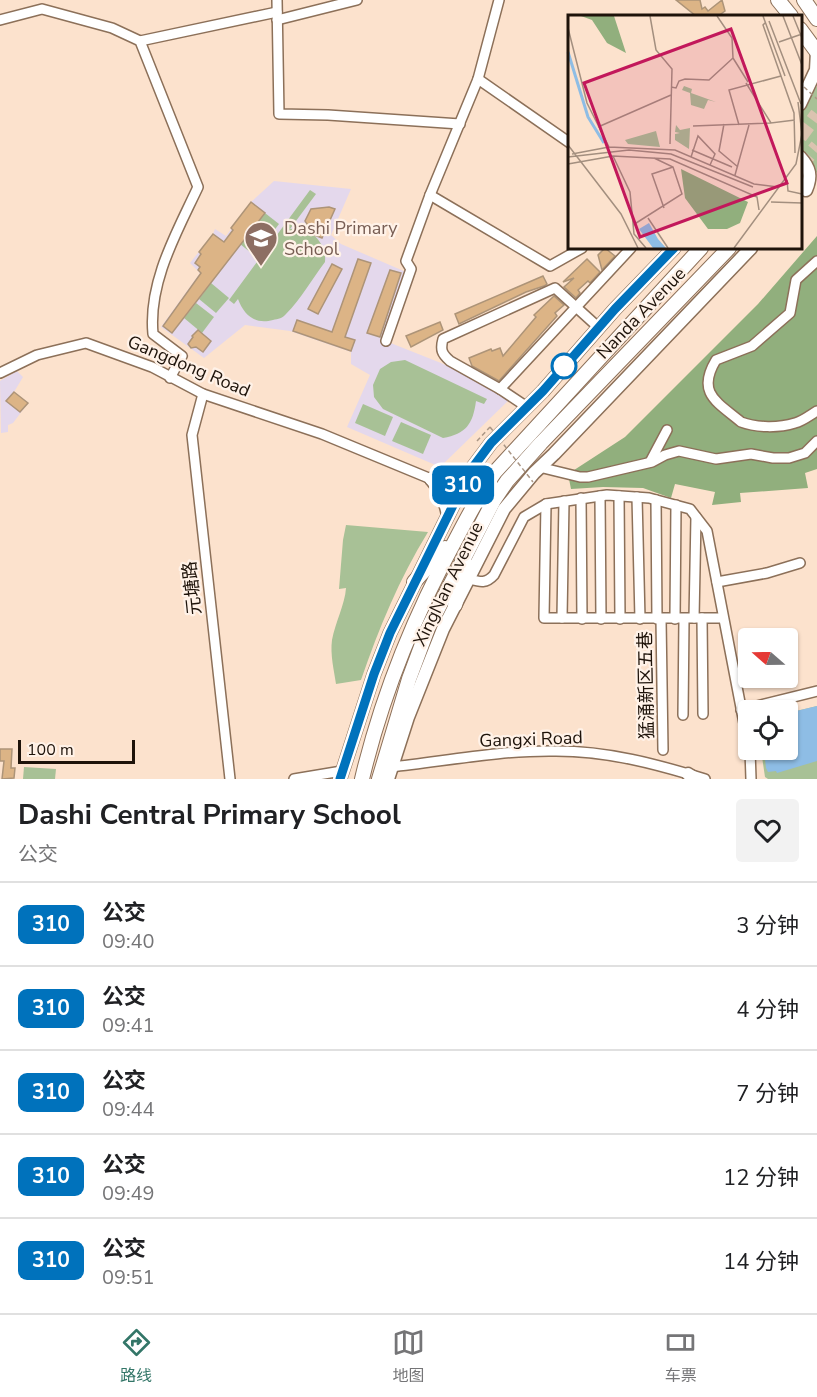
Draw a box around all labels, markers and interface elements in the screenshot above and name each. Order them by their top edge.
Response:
inset map [568,15,802,249]
place label: Dashi Primary School [284,216,398,261]
school or university icon: Dashi Primary School [243,220,279,267]
street label: Nanda Avenue [591,262,691,364]
street label: Gangdong Road [124,329,254,403]
unlabelled marker [551,353,577,379]
line badge: 310 [428,466,498,504]
text: 310 [444,471,482,499]
street label: XingNan Avenue [407,518,489,650]
street label: 元塘路 [177,560,207,616]
north arrow [738,628,798,688]
map controls [738,628,798,760]
street label: 猛涌新区五巷 [633,631,659,739]
button: locate [738,700,798,760]
street label: Gangxi Road [479,725,583,753]
scale bar [18,737,135,764]
text: 100 m [27,739,74,761]
text: Dashi Central Primary School [18,796,401,834]
button: heart [736,799,799,862]
text: 公交 [18,841,58,868]
text: 公交 [102,898,146,928]
text: 310 [32,910,70,938]
text: 3 分钟 [736,911,799,941]
text: 09:40 [102,928,155,955]
text: 公交 [102,982,146,1012]
text: 310 [32,994,70,1022]
text: 4 分钟 [736,995,799,1025]
text: 09:41 [102,1012,155,1039]
text: 公交 [102,1066,146,1096]
text: 310 [32,1078,70,1106]
text: 7 分钟 [736,1079,799,1109]
text: 09:44 [102,1096,155,1123]
text: 公交 [102,1150,146,1180]
text: 310 [32,1162,70,1190]
text: 12 分钟 [723,1163,799,1193]
text: 09:49 [102,1180,155,1207]
text: 公交 [102,1234,146,1264]
text: 310 [32,1246,70,1274]
text: 14 分钟 [723,1247,799,1277]
text: 09:51 [102,1264,155,1291]
tab: 路线 [120,1326,153,1387]
tab: 地图 [392,1326,425,1387]
tab: 车票 [664,1326,697,1387]

